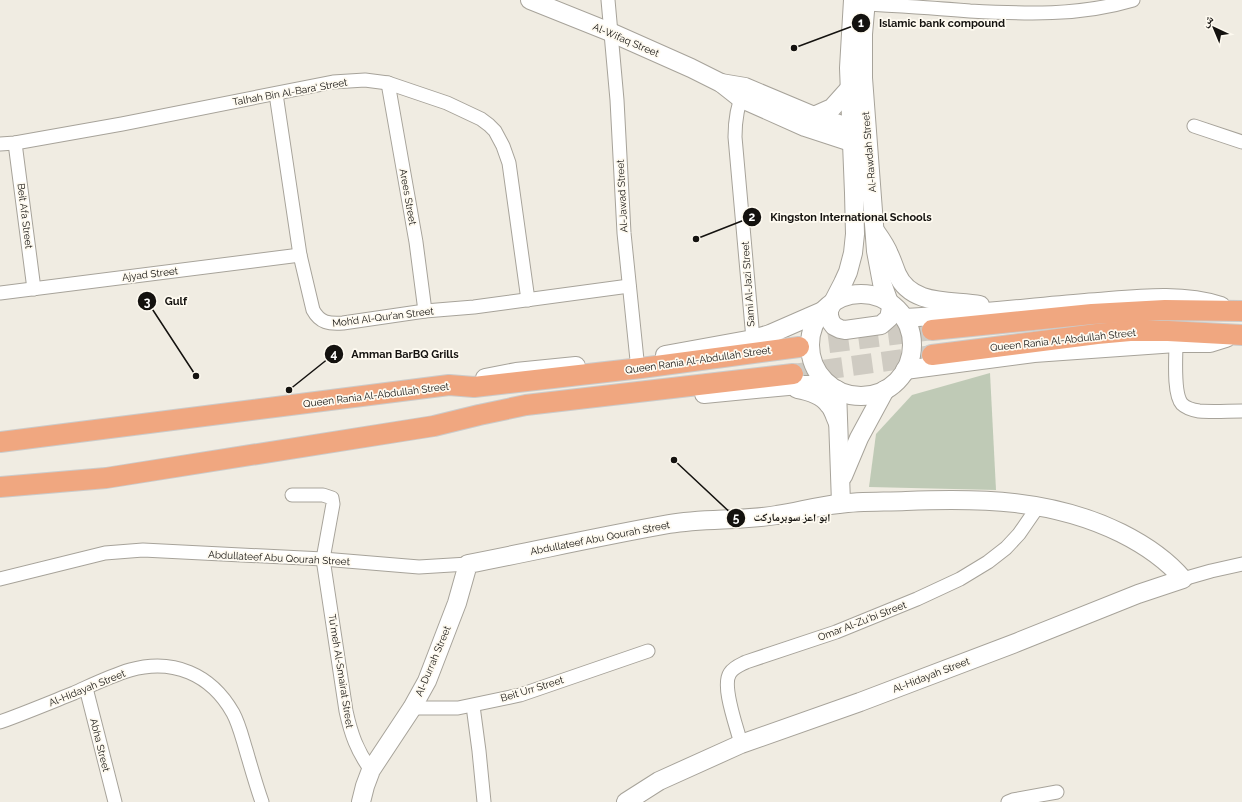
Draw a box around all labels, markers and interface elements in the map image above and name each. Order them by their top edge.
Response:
north arrow [1194,8,1234,48]
callout: Islamic bank compound [851,11,1013,34]
text: ش [1199,12,1217,31]
text: 1 [858,16,864,30]
text: Islamic bank compound [879,17,1005,30]
street label: Al-Wifaq Street [591,21,661,59]
street label: Talhah Bin Al-Bara' Street [232,76,349,108]
street label: Al-Rawdah Street [860,111,878,193]
street label: Al-Jawad Street [615,159,629,233]
street label: Arees Street [398,168,418,227]
street label: Beit Afa Street [16,183,35,250]
callout: Kingston International Schools [742,206,940,229]
text: 2 [749,210,756,224]
text: Kingston International Schools [770,211,932,224]
street label: Sami Al-Jazi Street [739,240,756,327]
street label: Ajyad Street [121,265,179,283]
callout: Gulf [137,290,195,313]
text: 3 [144,295,151,309]
text: Gulf [165,295,188,308]
street label: Moh’d Al-Qur’an Street [332,305,435,329]
street label: Queen Rania Al-Abdullah Street [989,327,1137,353]
callout: Amman BarBQ Grills [324,342,467,365]
street label: Queen Rania Al-Abdullah Street [625,344,772,376]
text: 4 [331,347,338,361]
text: Amman BarBQ Grills [351,348,459,361]
street label: Queen Rania Al-Abdullah Street [303,381,450,409]
callout: ابو اعز سوبرماركت [726,506,839,529]
text: 5 [733,511,740,525]
text: ابو اعز سوبرماركت [754,511,830,524]
street label: Abdullateef Abu Qourah Street [529,519,671,557]
street label: Abdullateef Abu Qourah Street [208,549,351,567]
street label: Omar Al-Zu'bi Street [816,599,908,643]
street label: Tu'meh Al-Smairat Street [327,613,356,729]
street label: Al-Durrah Street [413,624,453,698]
street label: Al-Hidayah Street [891,655,972,695]
street label: Al-Hidayah Street [47,667,127,708]
street label: Beit Urr Street [499,674,565,704]
street label: Abha Street [88,717,112,773]

